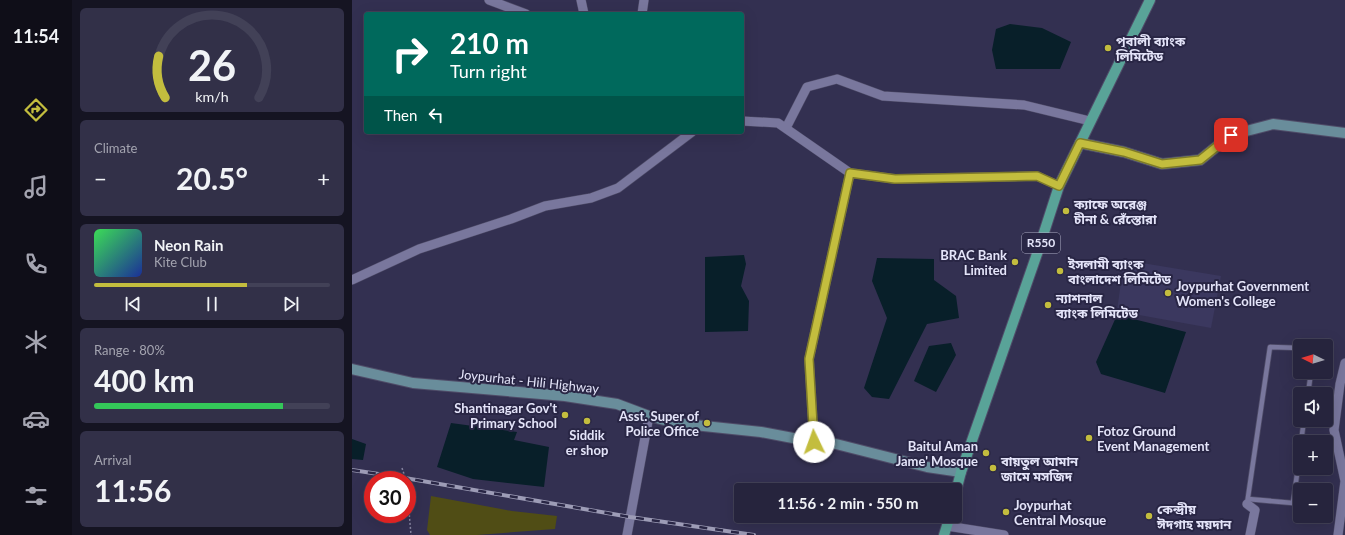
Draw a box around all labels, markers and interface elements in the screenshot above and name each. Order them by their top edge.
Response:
text: 11:54 [13,25,59,47]
text: 210 m [450,26,529,60]
icon: right [384,28,436,80]
place label: পূবালী ব্যাংক লিমিটেড [1115,33,1186,64]
text: 26 [188,40,236,90]
marker: পূবালী ব্যাংক লিমিটেড [1103,43,1113,53]
text: Turn right [450,60,527,82]
text: km/h [195,88,229,105]
icon: directions [22,96,50,124]
icon: left [425,104,447,126]
text: Then [384,106,417,124]
pin [1214,118,1248,152]
icon: arrive [1220,124,1242,146]
text: Climate [94,140,137,156]
text: 20.5° [176,160,248,196]
text: − [94,165,107,192]
text: + [317,165,330,192]
icon: music [22,173,50,201]
place label: ক্যাফে অরেঞ্জ চীনা & রেঁস্তোরা [1073,196,1157,227]
marker: ক্যাফে অরেঞ্জ চীনা & রেঁস্তোরা [1061,206,1071,216]
road number: R550 [1022,233,1060,253]
text: Neon Rain [154,236,223,254]
place label: BRAC Bank Limited [940,247,1007,278]
icon: phone [22,250,50,278]
text: Kite Club [154,254,207,270]
place label: ইসলামী ব্যাংক বাংলাদেশ লিমিটেড [1067,256,1172,287]
marker: BRAC Bank Limited [1010,257,1020,267]
marker: ইসলামী ব্যাংক বাংলাদেশ লিমিটেড [1055,266,1065,276]
place label: Joypurhat Government Women's College [1176,278,1309,309]
marker: Joypurhat Government Women's College [1163,288,1173,298]
place label: ন্যাশনাল ব্যাংক লিমিটেড [1055,290,1138,321]
icon: previous [122,293,144,315]
icon: pause [201,293,223,315]
icon: next [280,293,302,315]
marker: ন্যাশনাল ব্যাংক লিমিটেড [1043,300,1053,310]
icon: climate [22,328,50,356]
north arrow [1293,339,1333,379]
map controls [1293,339,1333,523]
text: Range · 80% [94,342,165,358]
text: 400 km [94,362,195,398]
street label: Joypurhat - Hili Highway [458,366,600,396]
button: sound [1293,387,1333,427]
place label: Shantinagar Gov't Primary School [454,400,557,431]
icon: car [22,405,50,433]
place label: Asst. Super of Police Office [618,408,699,439]
marker: Shantinagar Gov't Primary School [560,410,570,420]
marker: Siddik er shop [582,416,592,426]
marker: Asst. Super of Police Office [702,418,712,428]
position arrow [793,421,835,463]
place label: Fotoz Ground Event Management [1097,423,1209,454]
place label: Siddik er shop [566,427,608,458]
marker: Fotoz Ground Event Management [1084,433,1094,443]
button: + [1293,435,1333,475]
place label: Baitul Aman Jame' Mosque [896,438,978,469]
marker: Baitul Aman Jame' Mosque [981,448,991,458]
text: Arrival [94,452,131,468]
place label: বায়তুল আমান জামে মসজিদ [1000,453,1079,484]
marker: বায়তুল আমান জামে মসজিদ [988,463,998,473]
speed limit sign: 30 [364,471,416,523]
text: 11:56 [94,472,171,508]
icon: filters [22,482,50,510]
button: − [1293,483,1333,523]
text: 11:56 · 2 min · 550 m [778,494,918,512]
place label: Joypurhat Central Mosque [1014,497,1106,528]
place label: কেন্দ্রীয় ঈদগাহ ময়দান [1156,501,1232,532]
marker: Joypurhat Central Mosque [1001,507,1011,517]
marker: কেন্দ্রীয় ঈদগাহ ময়দান [1144,511,1154,521]

